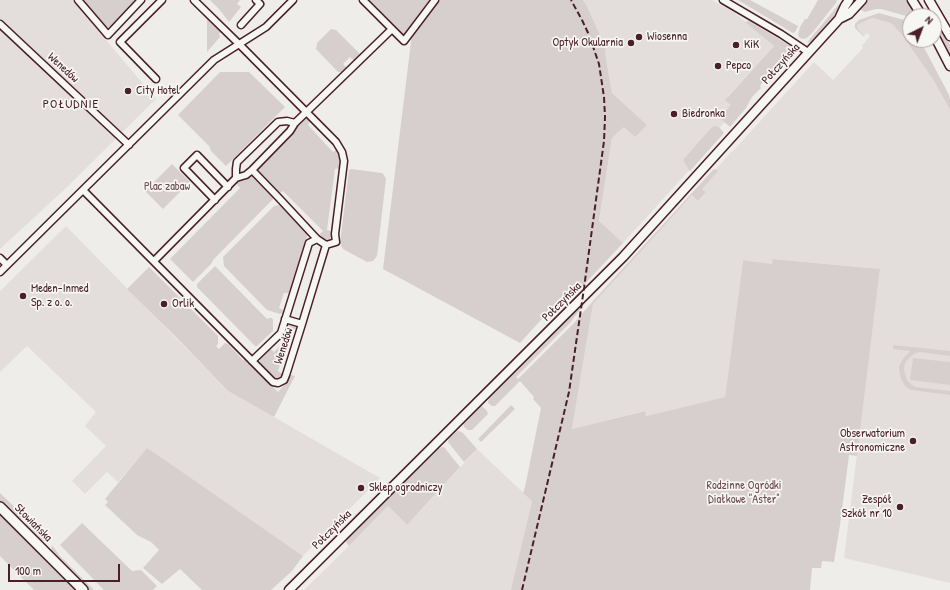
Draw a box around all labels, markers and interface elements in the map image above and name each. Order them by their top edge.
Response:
north arrow [902,8,942,48]
text: N [922,13,936,27]
place label: Wiosenna [647,30,687,44]
marker: Wiosenna [634,32,644,42]
place label: Optyk Okularnia [552,36,623,50]
marker: Optyk Okularnia [626,38,636,48]
place label: KiK [744,38,759,52]
marker: KiK [731,40,741,50]
street label: Połczyńska [759,41,803,87]
street label: Wenedów [44,50,82,86]
place label: Pepco [726,59,751,73]
marker: Pepco [713,61,723,71]
place label: City Hotel [136,84,180,98]
marker: City Hotel [123,86,133,96]
district label: POŁUDNIE [43,97,99,113]
place label: Biedronka [682,107,725,121]
marker: Biedronka [669,109,679,119]
park label: Plac zabaw [144,180,190,194]
street label: Połczyńska [539,279,585,325]
place label: Meden-Inmed Sp. z o. o. [31,282,89,310]
marker: Meden-Inmed Sp. z o. o. [18,291,28,301]
place label: Orlik [172,297,194,311]
marker: Orlik [159,299,169,309]
street label: Wenedów [271,326,297,366]
place label: Obserwatorium Astronomiczne [840,427,905,455]
marker: Obserwatorium Astronomiczne [908,436,918,446]
park label: Rodzinne Ogródki Diałkowe "Aster" [707,479,781,507]
place label: Sklep ogrodniczy [369,481,443,495]
marker: Sklep ogrodniczy [356,483,366,493]
place label: Zespół Szkół nr 10 [842,493,892,521]
street label: Słowiańska [11,501,55,545]
marker: Zespół Szkół nr 10 [895,502,905,512]
street label: Połczyńska [309,507,355,553]
scale bar [10,556,122,582]
text: 100 m [15,562,41,579]

